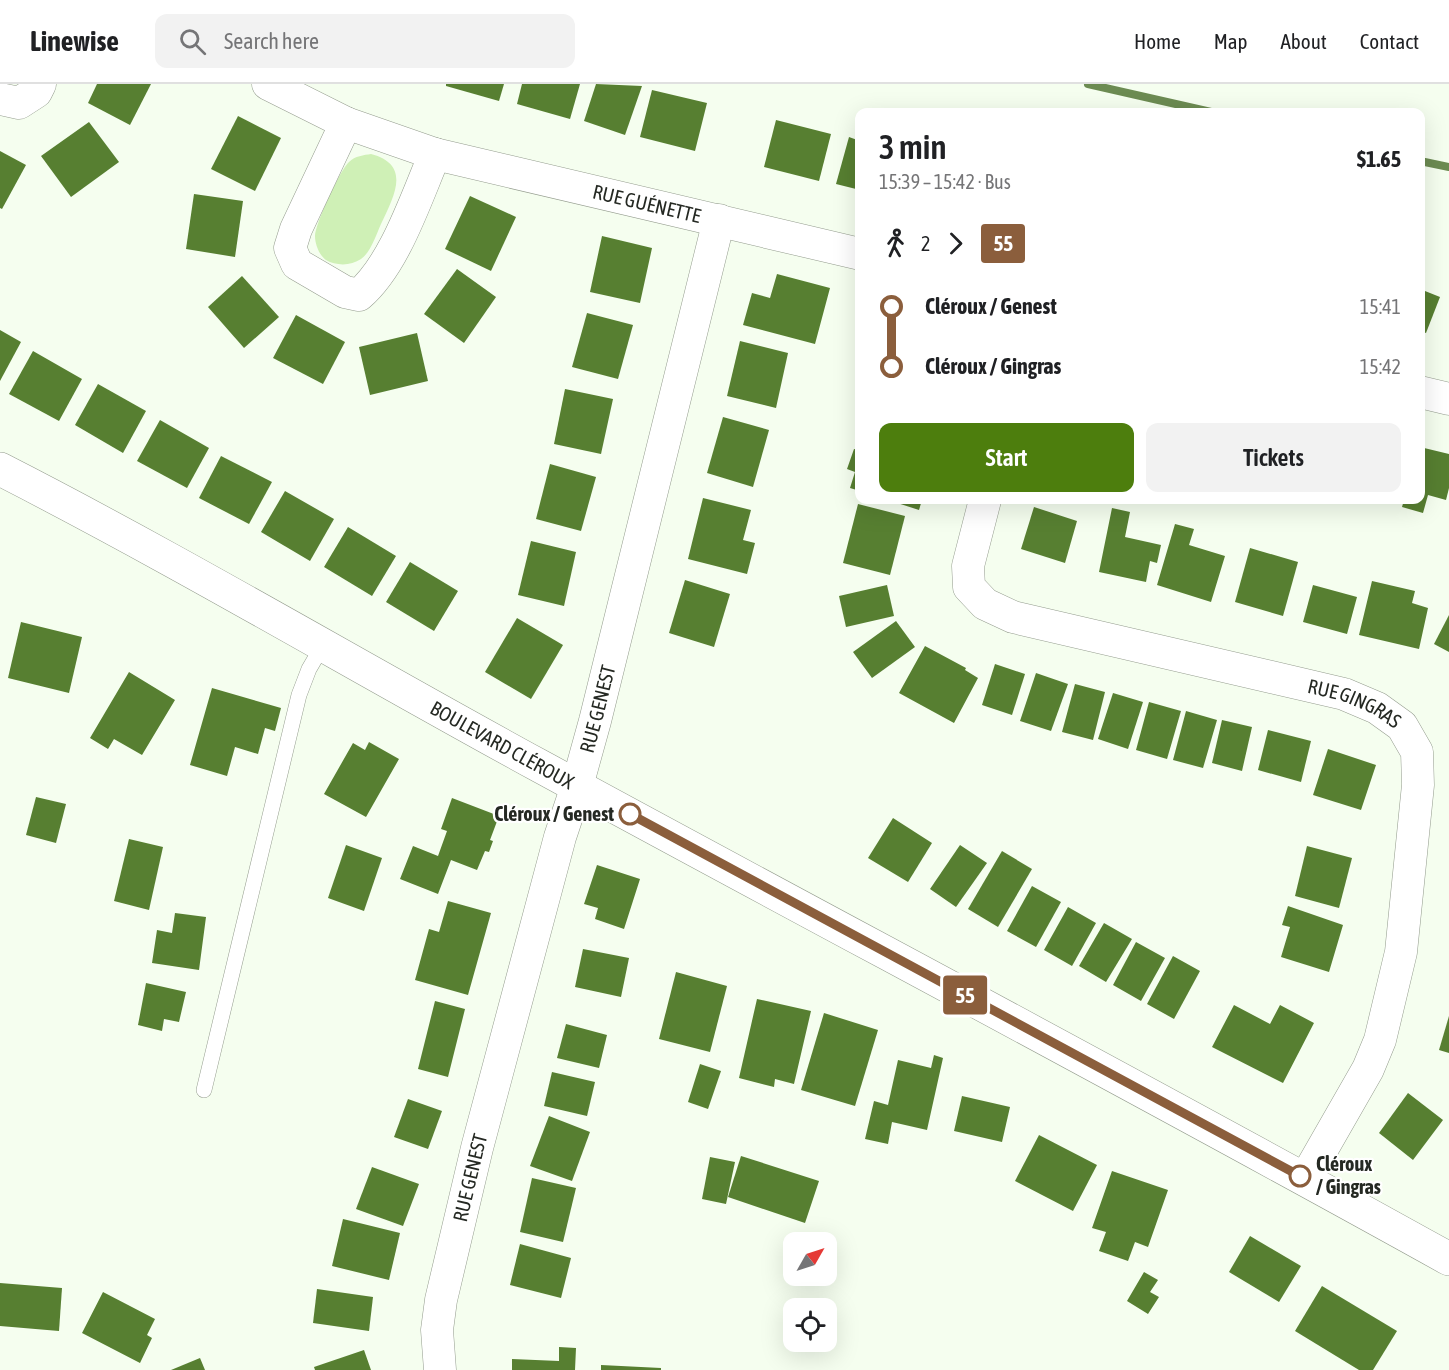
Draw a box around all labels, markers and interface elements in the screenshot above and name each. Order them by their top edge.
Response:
search box [155,14,575,68]
text: Linewise [30,25,119,57]
icon: search [176,25,209,58]
text: Search here [224,28,319,54]
text: Home [1134,29,1181,53]
text: Map [1214,29,1248,53]
text: About [1281,29,1327,53]
text: Contact [1360,29,1419,53]
text: 3 min [879,128,946,166]
text: $1.65 [1357,146,1401,172]
text: 15:39 – 15:42 · Bus [879,170,1011,193]
street label: RUE GUÉNETTE [590,179,704,227]
icon: walk [879,227,912,260]
icon: forward [939,227,972,260]
text: 55 [993,231,1013,255]
text: 2 [921,232,930,255]
text: Cléroux / Genest [925,293,1057,319]
text: 15:41 [1360,295,1401,318]
text: Cléroux / Gingras [925,353,1061,379]
text: 15:42 [1360,355,1401,378]
button: Start [879,423,1134,492]
button: Tickets [1146,423,1401,492]
street label: RUE GENEST [575,662,619,755]
street label: RUE GINGRAS [1306,674,1406,732]
street label: BOULEVARD CLÉROUX [427,696,578,793]
place label: Cléroux / Genest [494,802,614,825]
marker: Cléroux / Genest [619,803,641,825]
line badge: 55 [938,976,992,1014]
text: 55 [955,983,975,1007]
street label: RUE GENEST [448,1131,491,1224]
place label: Cléroux / Gingras [1316,1152,1381,1198]
marker: Cléroux / Gingras [1289,1165,1311,1187]
north arrow [783,1232,837,1286]
map controls [783,1232,837,1352]
button: locate [783,1298,837,1352]

